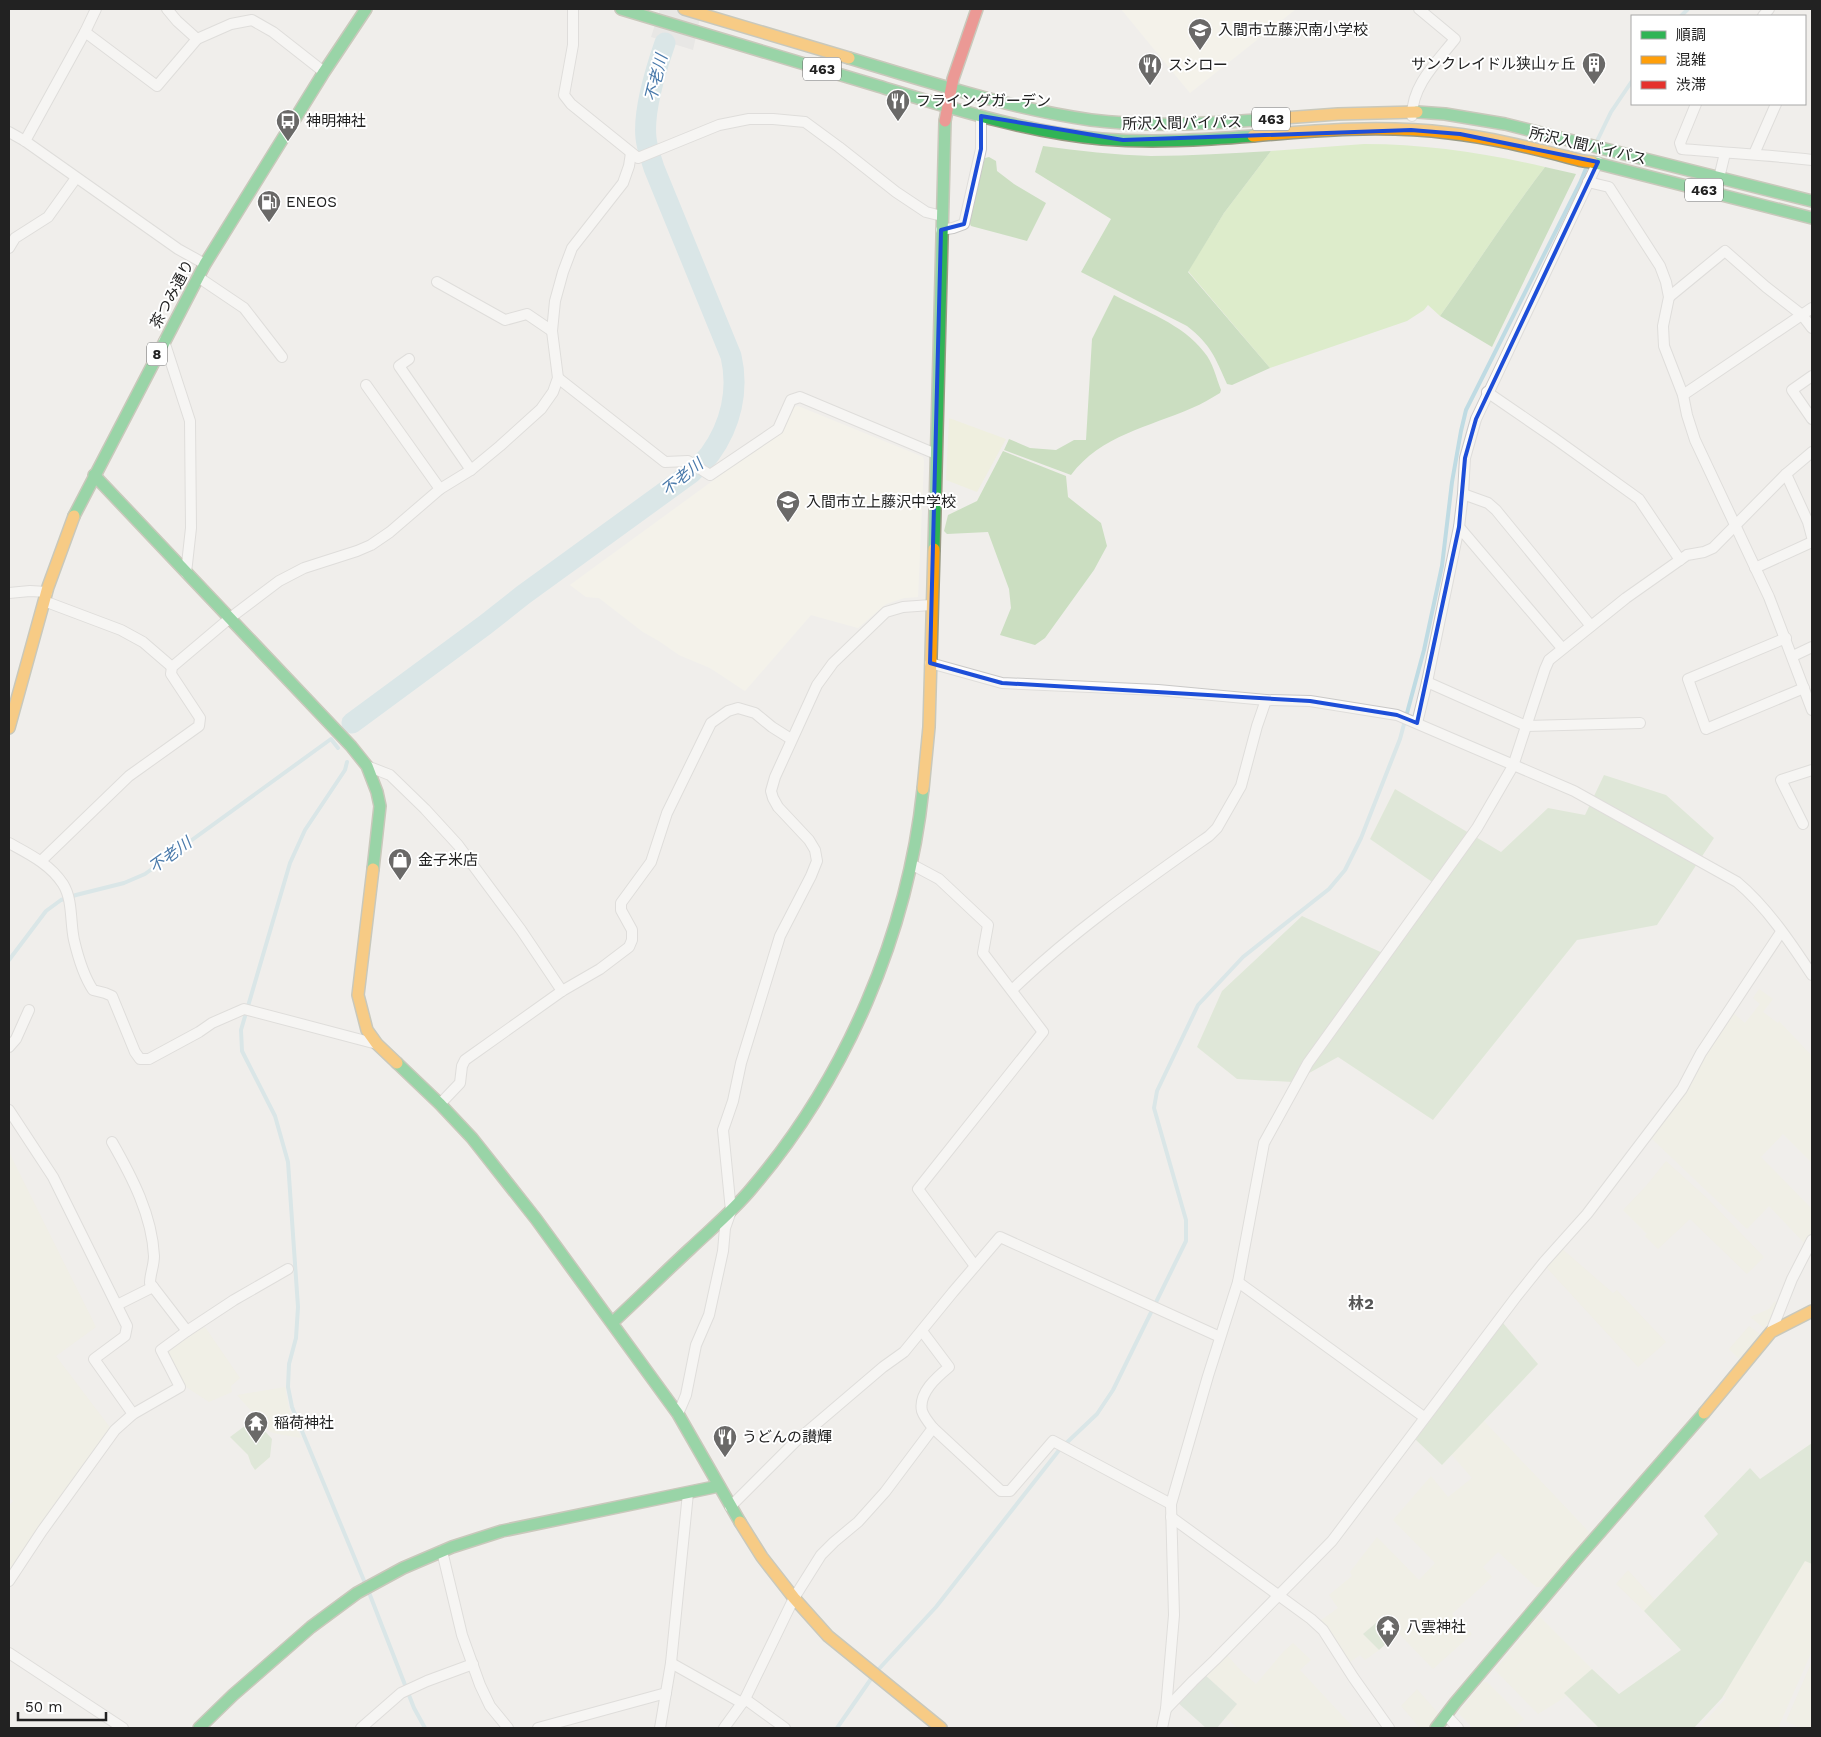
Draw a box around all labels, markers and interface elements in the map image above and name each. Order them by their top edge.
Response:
legend [1631,15,1806,105]
school or university icon: 入間市立藤沢南小学校 [1187,17,1213,51]
place label: 入間市立藤沢南小学校 [1218,21,1368,39]
text: 順調 [1676,26,1706,44]
water label: 不老川 [641,50,672,104]
building icon: サンクレイドル狭山ヶ丘 [1581,51,1607,85]
text: 混雑 [1676,51,1706,69]
restaurant icon: スシロー [1137,52,1163,86]
place label: サンクレイドル狭山ヶ丘 [1411,55,1576,73]
place label: スシロー [1168,56,1228,74]
road number: 463 [803,58,841,80]
text: 渋滞 [1676,76,1706,94]
restaurant icon: フライングガーデン [885,88,911,122]
place label: フライングガーデン [916,92,1051,110]
bus stop icon: 神明神社 [275,108,301,142]
road number: 463 [1252,108,1290,130]
place label: 神明神社 [306,112,366,130]
street label: 所沢入間バイパス [1122,113,1242,133]
street label: 所沢入間バイパス [1528,124,1648,168]
road number: 463 [1685,178,1723,202]
fuel station icon: ENEOS [256,189,282,223]
place label: ENEOS [286,193,337,211]
street label: 茶つみ通り [146,257,198,331]
road number: 8 [147,342,167,366]
water label: 不老川 [657,453,708,499]
school or university icon: 入間市立上藤沢中学校 [775,489,801,523]
place label: 入間市立上藤沢中学校 [806,493,956,511]
water label: 不老川 [145,832,197,877]
shop icon: 金子米店 [387,847,413,881]
place label: 金子米店 [418,851,478,869]
district label: 林2 [1348,1294,1374,1313]
temple icon: 稲荷神社 [243,1410,269,1444]
place label: 稲荷神社 [274,1414,334,1432]
restaurant icon: うどんの讃輝 [712,1424,738,1458]
place label: うどんの讃輝 [742,1428,832,1446]
temple icon: 八雲神社 [1375,1614,1401,1648]
place label: 八雲神社 [1406,1618,1466,1636]
scale bar [18,1690,105,1722]
text: 50 m [25,1698,62,1716]

